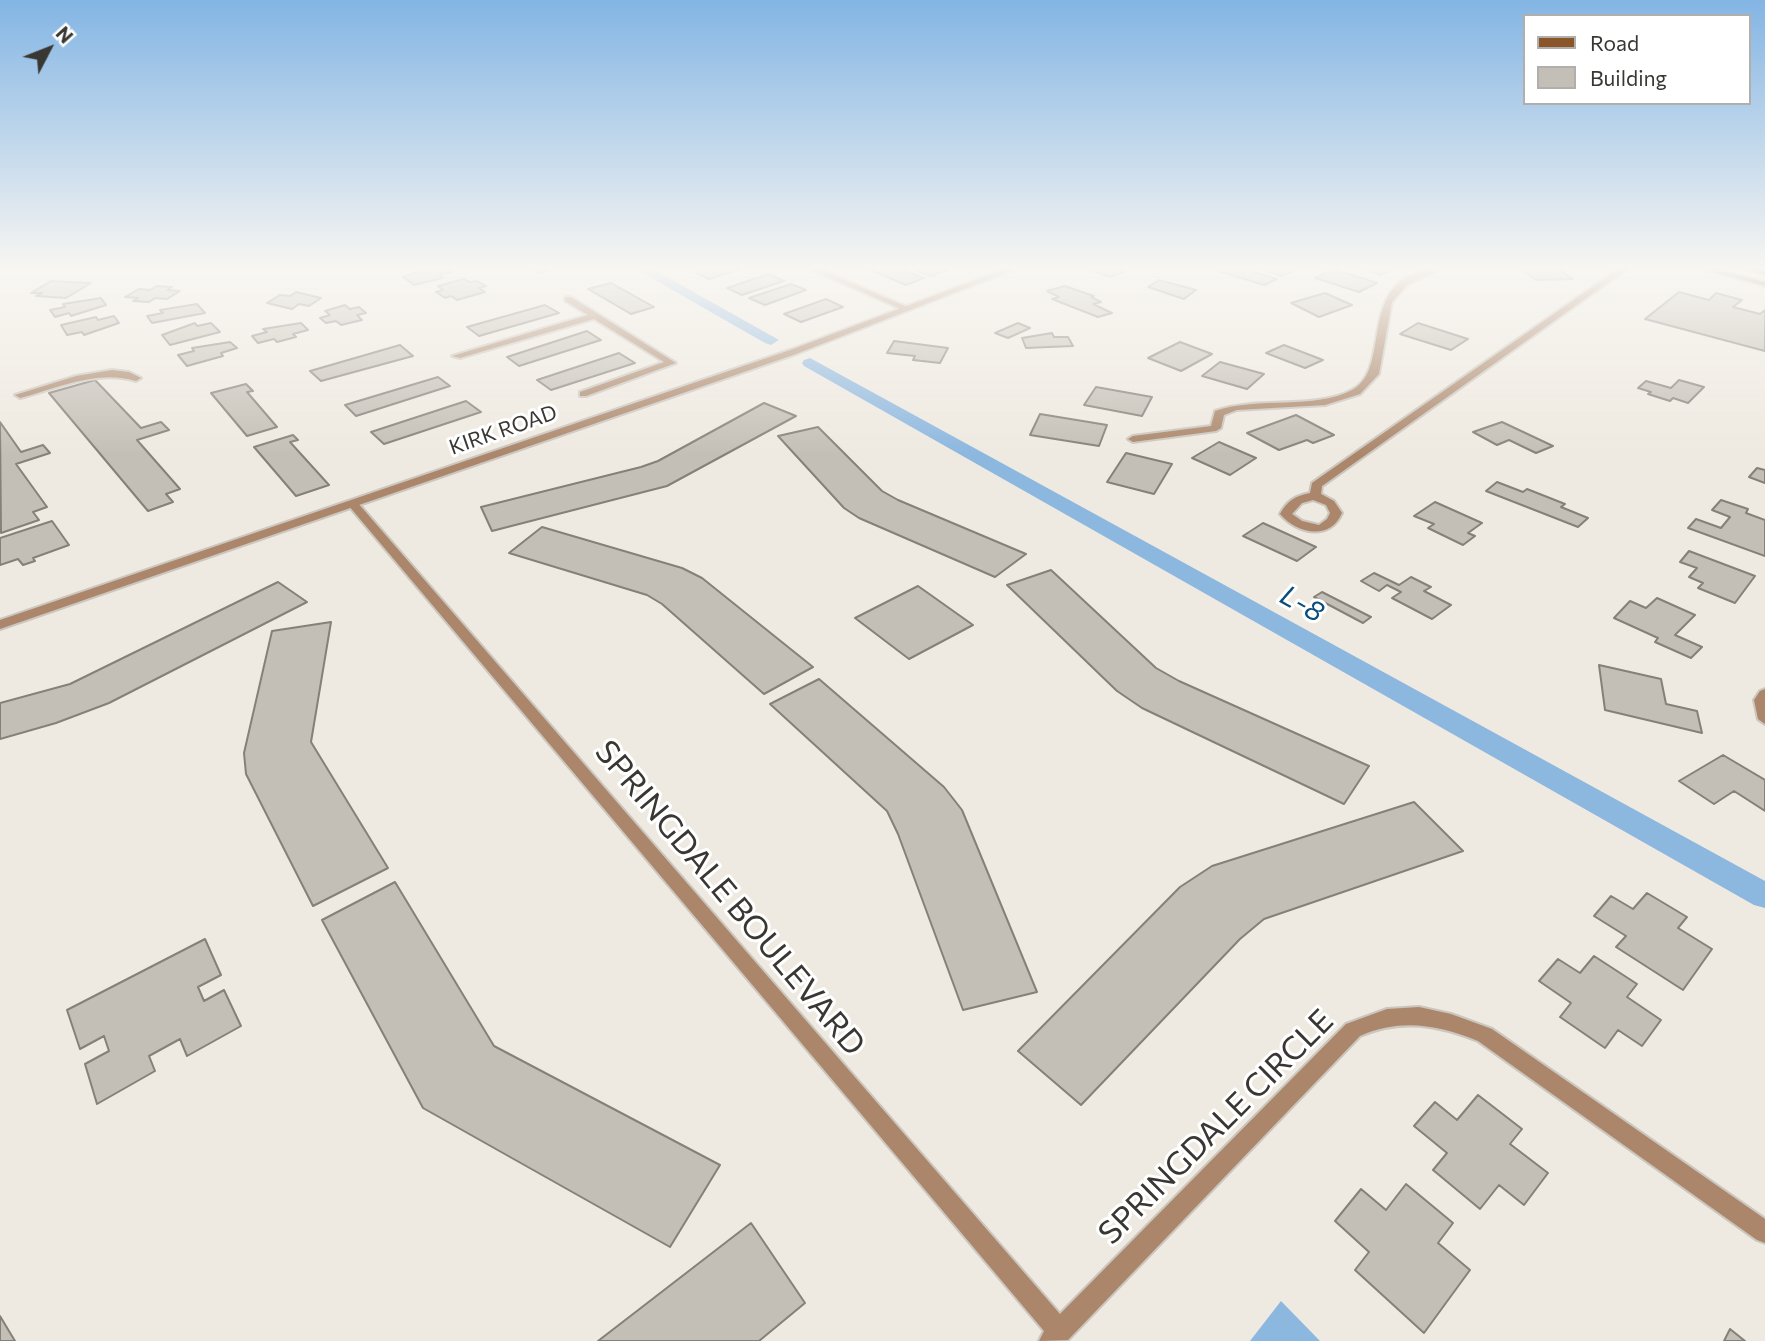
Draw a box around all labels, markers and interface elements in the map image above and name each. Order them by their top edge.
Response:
north arrow [14,14,84,84]
legend [1524,14,1751,105]
text: N [52,22,78,48]
text: Road [1590,30,1639,55]
text: Building [1590,65,1667,90]
street label: KIRK ROAD [446,400,560,460]
water label: L-8 [1274,578,1330,630]
street label: SPRINGDALE BOULEVARD [587,733,873,1063]
street label: SPRINGDALE CIRCLE [1091,1002,1341,1252]

